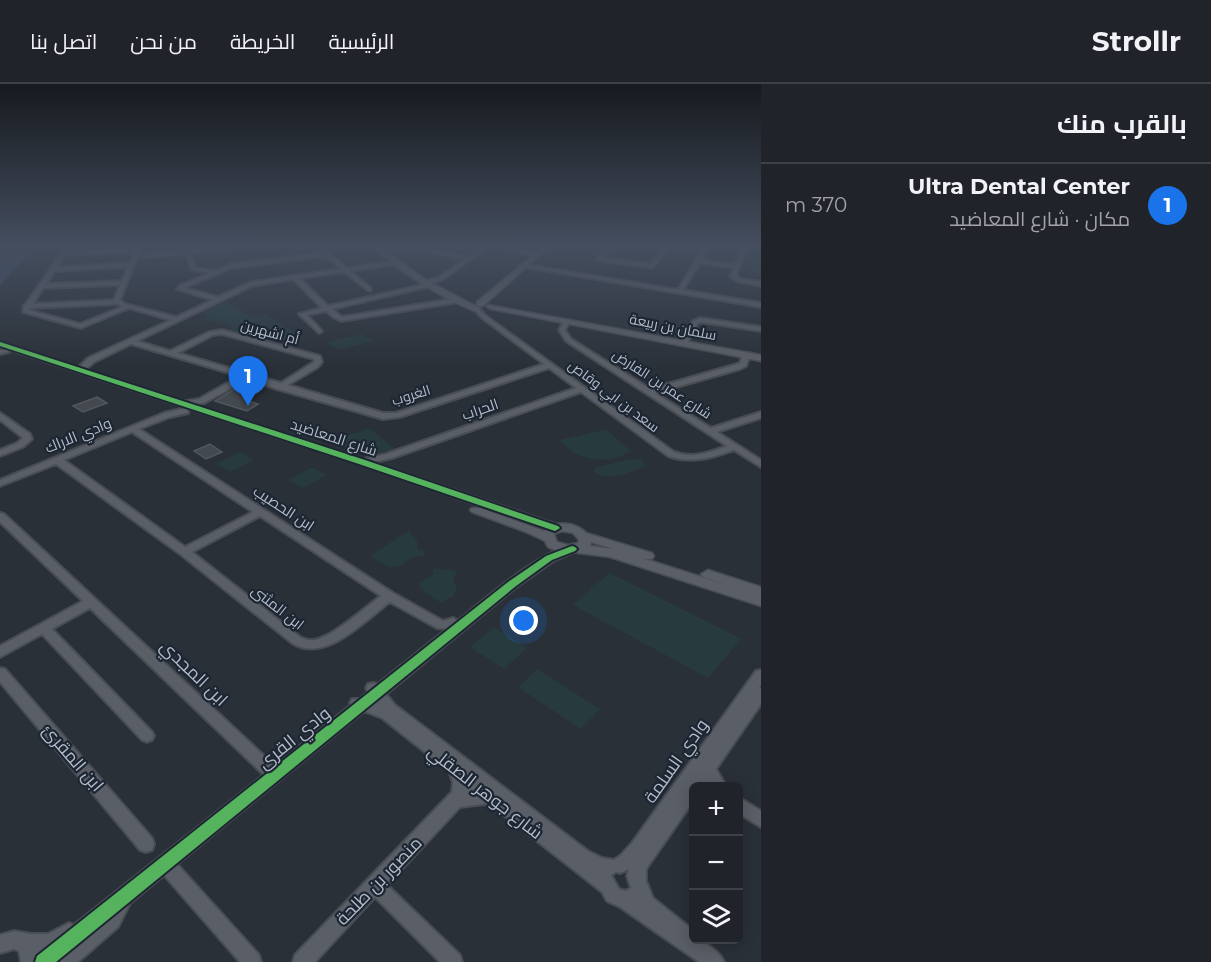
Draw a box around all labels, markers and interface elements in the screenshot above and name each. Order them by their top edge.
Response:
text: Strollr [1092,24,1181,58]
text: اتصل بنا [30,29,97,54]
text: من نحن [130,29,197,54]
text: الخريطة [230,29,296,54]
text: الرئيسية [329,29,394,54]
text: بالقرب منك [1057,108,1187,140]
text: Ultra Dental Center [908,173,1130,200]
text: 370 m [785,193,847,217]
text: 1 [1164,193,1171,217]
text: مكان · شارع المعاضيد [949,207,1130,231]
street label: سلمان بن ربيعة [628,310,718,344]
street label: أم اشهرين [239,316,301,349]
street label: شارع عمر بن الفارض [609,345,715,423]
pin: 1 [228,356,268,406]
street label: سعد بن ابي وقاص [563,356,663,438]
street label: الغروب [390,381,432,409]
street label: الحراب [459,394,501,424]
street label: وادي الاراك [42,413,115,460]
street label: شارع المعاضيد [288,414,380,462]
street label: ابن الحصيب [249,481,318,536]
street label: ابن المثنى [247,580,308,634]
your location [509,606,538,635]
street label: ابن المجدي [154,635,232,713]
street label: وادي القرى [253,702,337,776]
street label: وادي السلمة [639,715,715,809]
street label: ابن المقرئ [38,720,108,796]
street label: شارع جوهر الصقلي [421,740,547,846]
map controls [689,782,743,944]
button: + [689,782,743,836]
street label: منصور بن طلحة [331,832,427,930]
button: − [689,836,743,890]
button: layers [689,890,743,944]

